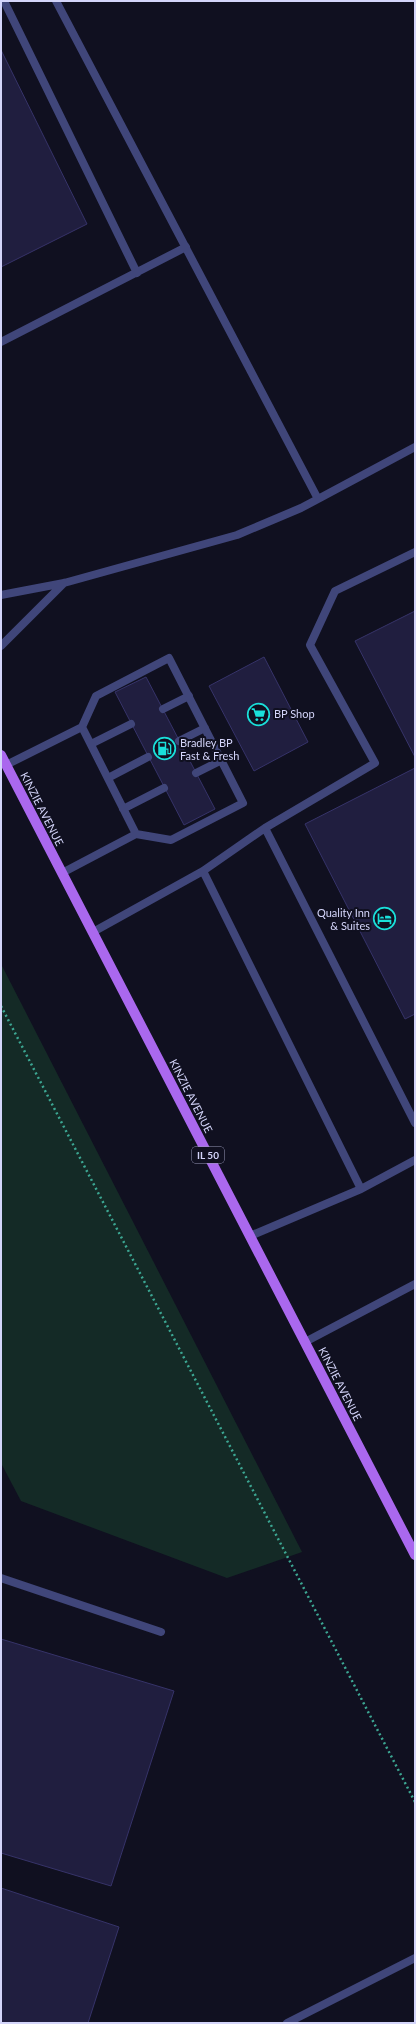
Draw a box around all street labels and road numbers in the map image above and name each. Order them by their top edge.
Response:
street label: KINZIE AVENUE [18,770,67,848]
street label: KINZIE AVENUE [167,1057,216,1135]
road number: IL 50 [192,1147,224,1163]
street label: KINZIE AVENUE [316,1345,365,1423]

